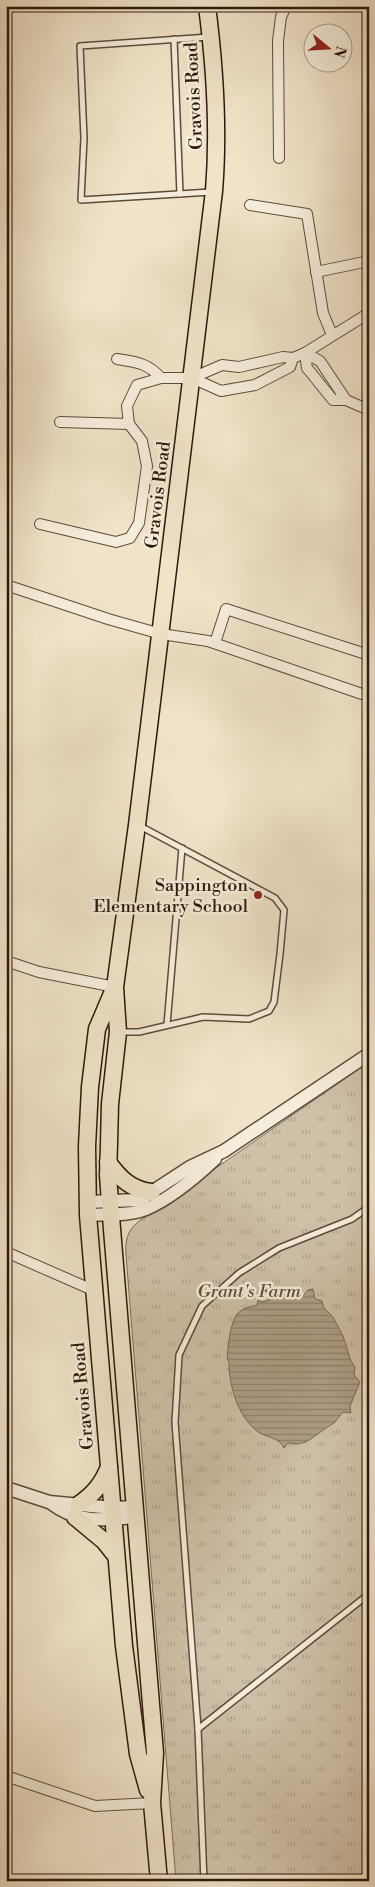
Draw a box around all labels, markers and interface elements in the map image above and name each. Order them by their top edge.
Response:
north arrow [302,22,352,72]
street label: Gravois Road [180,41,208,150]
text: N [329,44,350,60]
street label: Gravois Road [140,439,176,550]
place label: Sappington Elementary School [93,874,249,918]
marker: Sappington Elementary School [252,889,264,901]
park label: Grant's Farm [197,1280,301,1303]
street label: Gravois Road [67,1341,99,1451]

